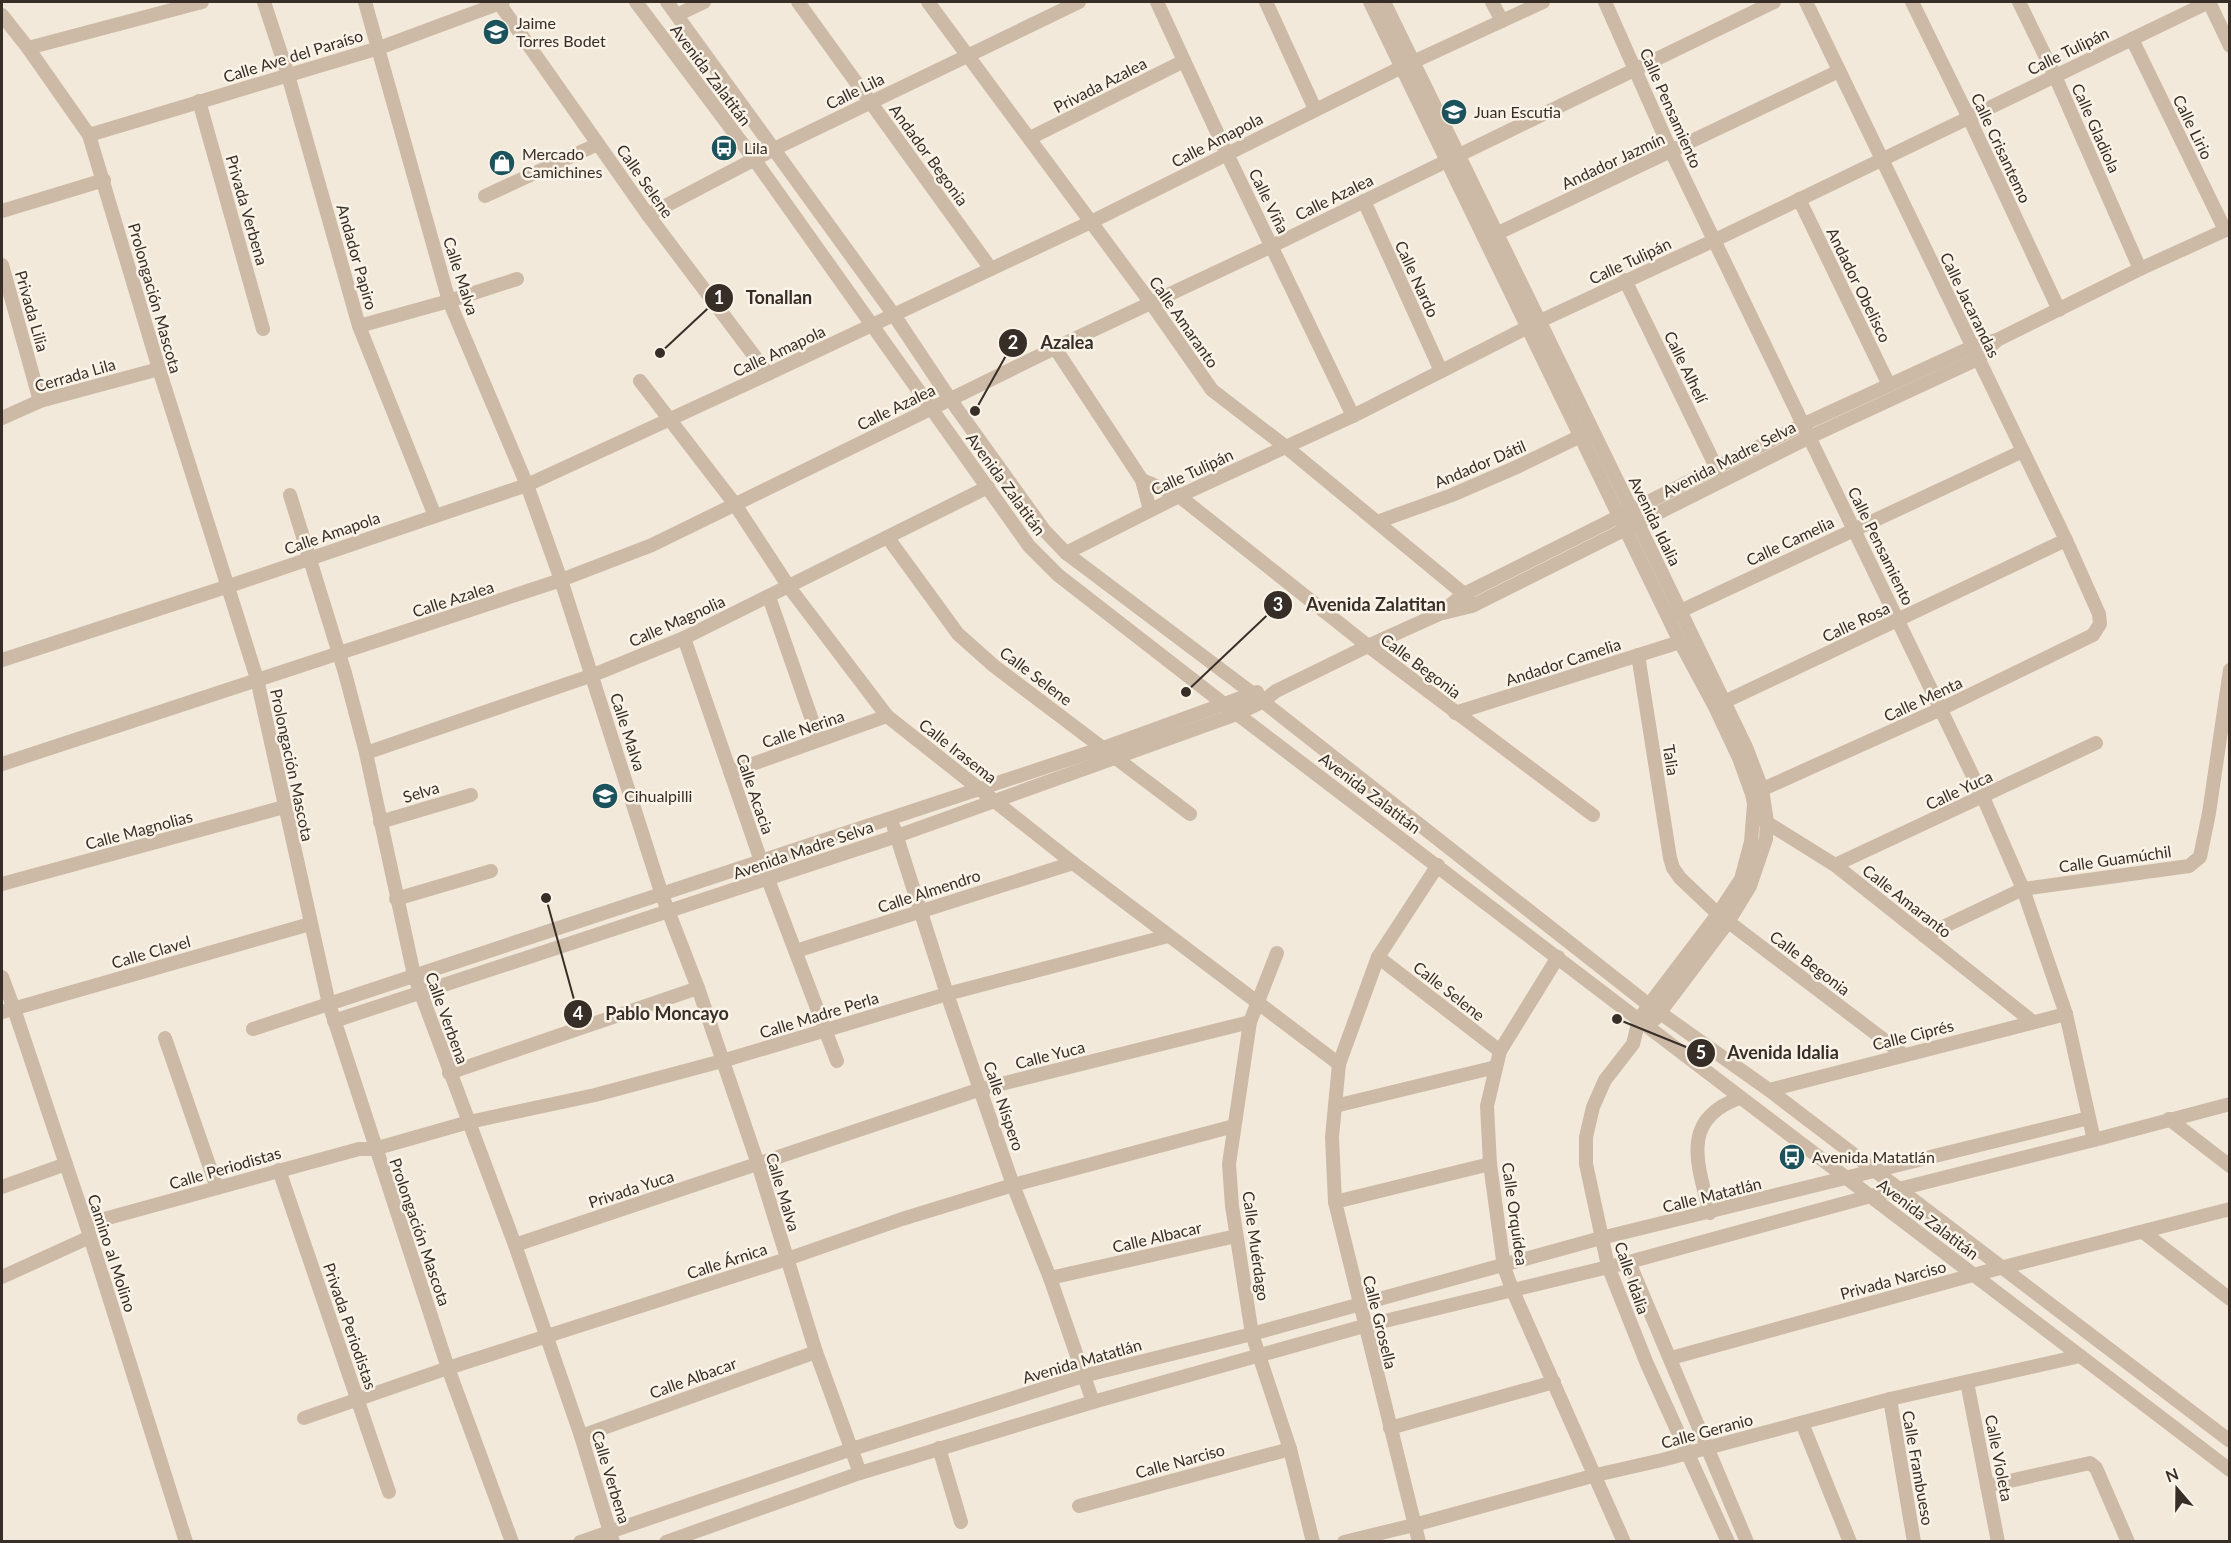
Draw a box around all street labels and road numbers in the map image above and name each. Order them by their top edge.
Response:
street label: Avenida Zalatitán [667,20,756,129]
street label: Calle Tulipán [2024,23,2112,78]
street label: Calle Ave del Paraíso [221,25,365,86]
street label: Calle Pensamiento [1636,45,1706,171]
street label: Privada Azalea [1050,53,1149,116]
street label: Calle Lila [823,68,887,113]
street label: Calle Gladiola [2068,80,2125,175]
street label: Calle Crisantemo [1968,90,2035,206]
street label: Calle Lirio [2170,91,2217,162]
street label: Andador Begonia [886,100,973,209]
street label: Calle Amapola [1168,108,1266,171]
street label: Andador Jazmín [1558,128,1667,193]
street label: Calle Selene [613,140,678,221]
street label: Privada Verbena [223,153,272,267]
street label: Calle Viña [1246,165,1293,236]
street label: Calle Azalea [1292,170,1376,224]
street label: Andador Papiro [333,202,382,312]
street label: Prolongación Mascota [125,221,186,375]
street label: Andador Obelisco [1823,224,1895,345]
street label: Calle Tulipán [1586,233,1674,288]
street label: Calle Malva [440,234,483,317]
street label: Calle Nardo [1391,238,1443,320]
street label: Calle Jacarandas [1937,249,2004,361]
street label: Privada Lilia [12,268,53,354]
street label: Calle Amaranto [1146,272,1223,371]
street label: Calle Amapola [730,321,828,380]
street label: Calle Alhelí [1661,328,1713,407]
street label: Cerrada Lila [32,354,117,395]
street label: Calle Azalea [854,380,938,434]
street label: Avenida Madre Selva [1659,417,1799,500]
street label: Avenida Zalatitán [963,429,1050,539]
street label: Andador Dátil [1431,436,1528,491]
street label: Calle Tulipán [1148,444,1236,499]
street label: Avenida Idalia [1626,473,1685,569]
street label: Calle Pensamiento [1845,484,1918,608]
street label: Calle Amapola [282,507,382,558]
street label: Calle Camelia [1743,512,1837,569]
street label: Calle Azalea [410,576,496,621]
street label: Calle Magnolia [626,591,728,650]
street label: Calle Rosa [1819,598,1893,645]
street label: Calle Begonia [1377,629,1465,702]
street label: Andador Camelia [1503,634,1623,689]
street label: Calle Selene [996,642,1076,709]
street label: Calle Menta [1881,672,1965,725]
street label: Prolongación Mascota [267,687,318,843]
street label: Calle Malva [607,690,650,773]
street label: Calle Nerina [759,706,846,751]
street label: Calle Irasema [916,714,1001,787]
street label: Talia [1660,743,1683,777]
street label: Avenida Zalatitán [1316,748,1425,837]
street label: Calle Acacia [733,751,778,837]
street label: Calle Yuca [1922,766,1995,813]
street label: Selva [400,777,441,806]
street label: Calle Magnolias [83,806,195,853]
street label: Avenida Madre Selva [730,817,875,882]
street label: Calle Guamúchil [2057,841,2172,876]
street label: Calle Amaranto [1859,860,1955,941]
street label: Calle Almendro [875,865,983,916]
street label: Calle Begonia [1766,926,1854,999]
street label: Calle Clavel [109,931,193,972]
street label: Calle Selene [1410,957,1489,1024]
street label: Calle Verbena [422,969,473,1066]
street label: Calle Madre Perla [757,987,881,1042]
street label: Calle Ciprés [1870,1015,1956,1054]
street label: Calle Yuca [1013,1037,1087,1072]
street label: Calle Níspero [980,1058,1029,1153]
street label: Calle Periodistas [167,1142,283,1193]
street label: Calle Malva [763,1150,804,1233]
street label: Prolongación Mascota [386,1155,455,1308]
street label: Calle Orquídea [1499,1161,1532,1267]
street label: Privada Yuca [586,1166,676,1211]
street label: Calle Matatlán [1660,1173,1763,1216]
street label: Avenida Zalatitán [1874,1174,1983,1263]
street label: Calle Muérdago [1239,1190,1274,1302]
street label: Camino al Molino [84,1191,140,1314]
street label: Calle Albacar [1110,1217,1204,1256]
street label: Calle Árnica [684,1239,769,1282]
street label: Calle Idalia [1611,1239,1654,1317]
street label: Privada Narciso [1838,1256,1948,1303]
street label: Privada Periodistas [320,1260,381,1392]
street label: Calle Grosella [1360,1273,1401,1371]
street label: Avenida Matatlán [1020,1334,1144,1387]
street label: Calle Albacar [647,1353,739,1402]
street label: Calle Geranio [1659,1409,1755,1452]
street label: Calle Frambueso [1899,1409,1938,1527]
street label: Calle Violeta [1982,1413,2017,1503]
street label: Calle Verbena [588,1428,635,1526]
street label: Calle Narciso [1133,1439,1227,1482]

